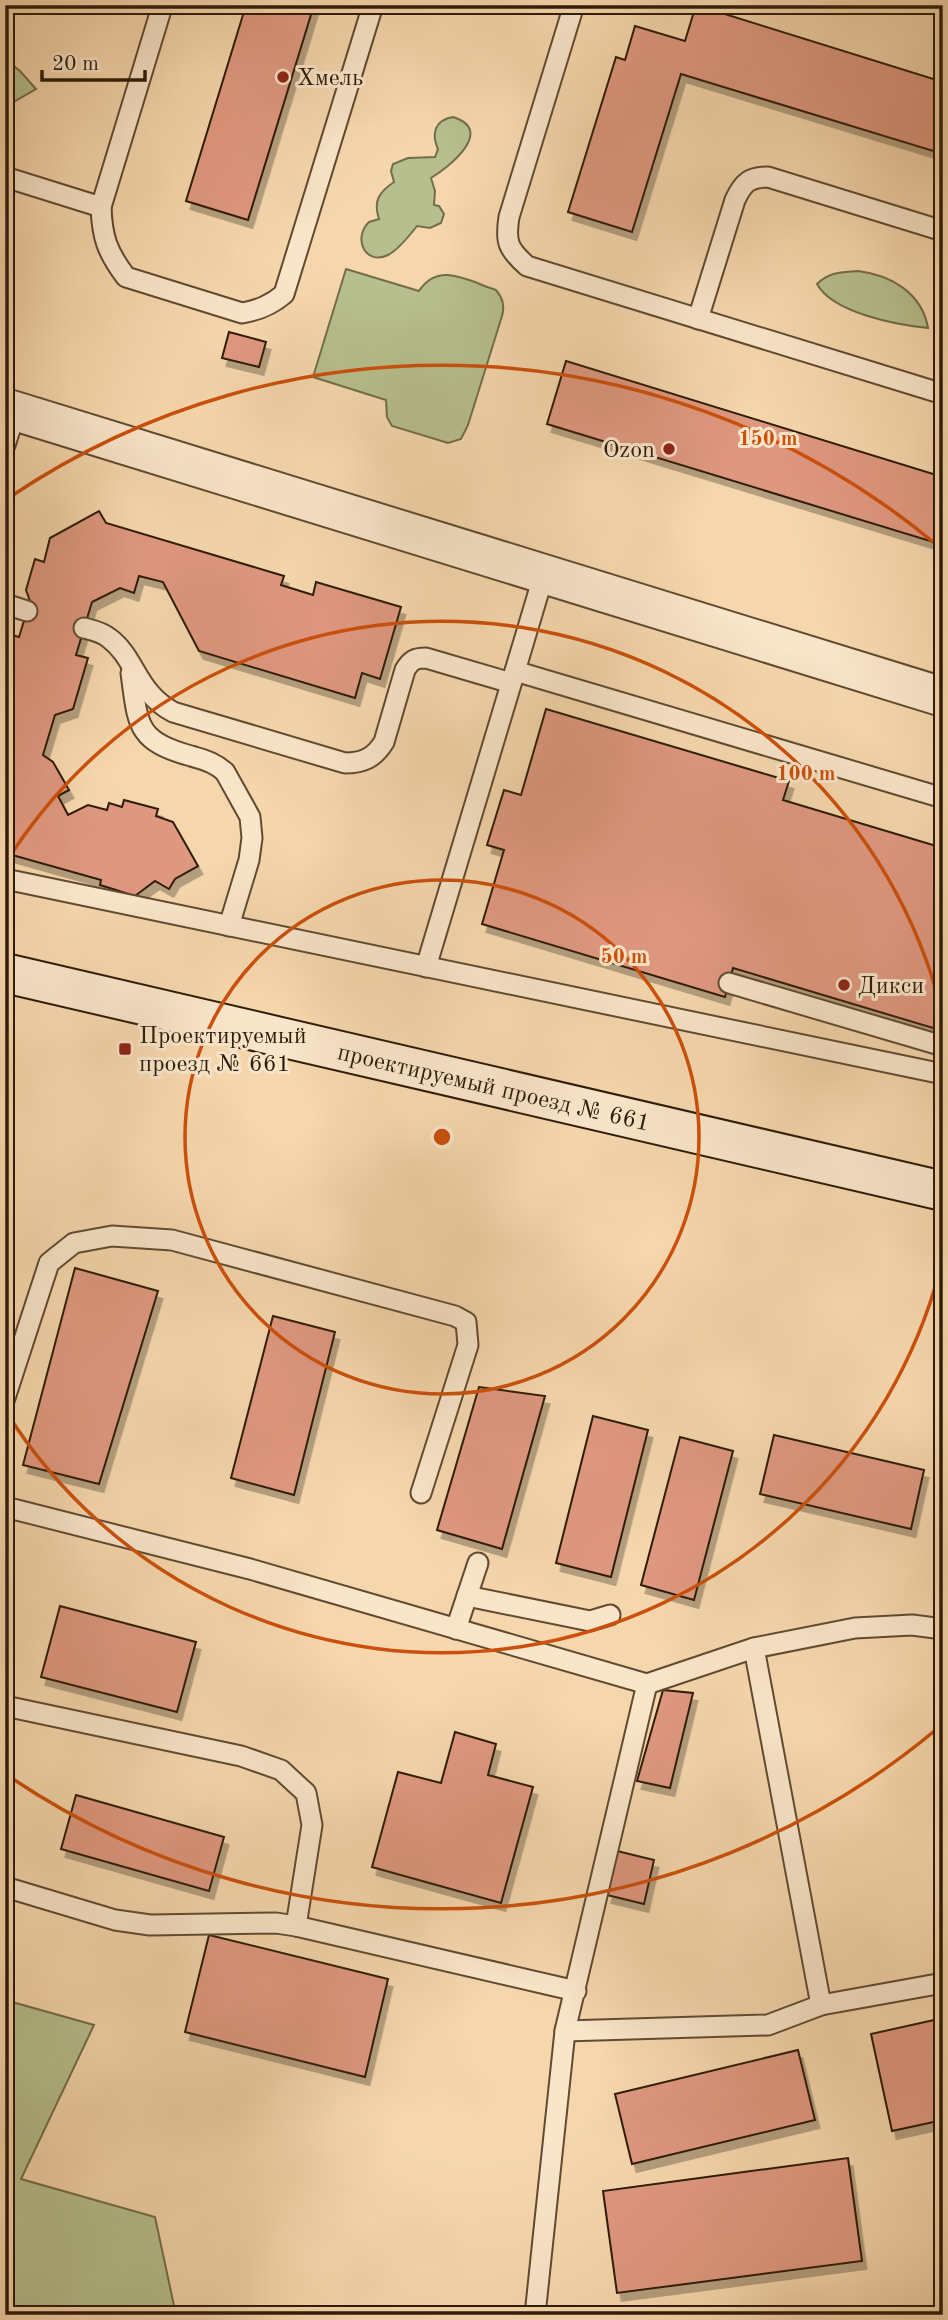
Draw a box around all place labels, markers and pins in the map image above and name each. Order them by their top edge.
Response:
place label: Хмель [297,67,363,91]
marker: Хмель [275,69,291,85]
place label: Ozon [603,439,655,463]
marker: Ozon [661,441,677,457]
place label: Дикси [858,975,924,999]
marker: Дикси [836,977,852,993]
place label: Проектируемый проезд № 661 [139,1025,307,1077]
marker: Проектируемый проезд № 661 [117,1041,133,1057]
centre of rings [430,1125,454,1149]

